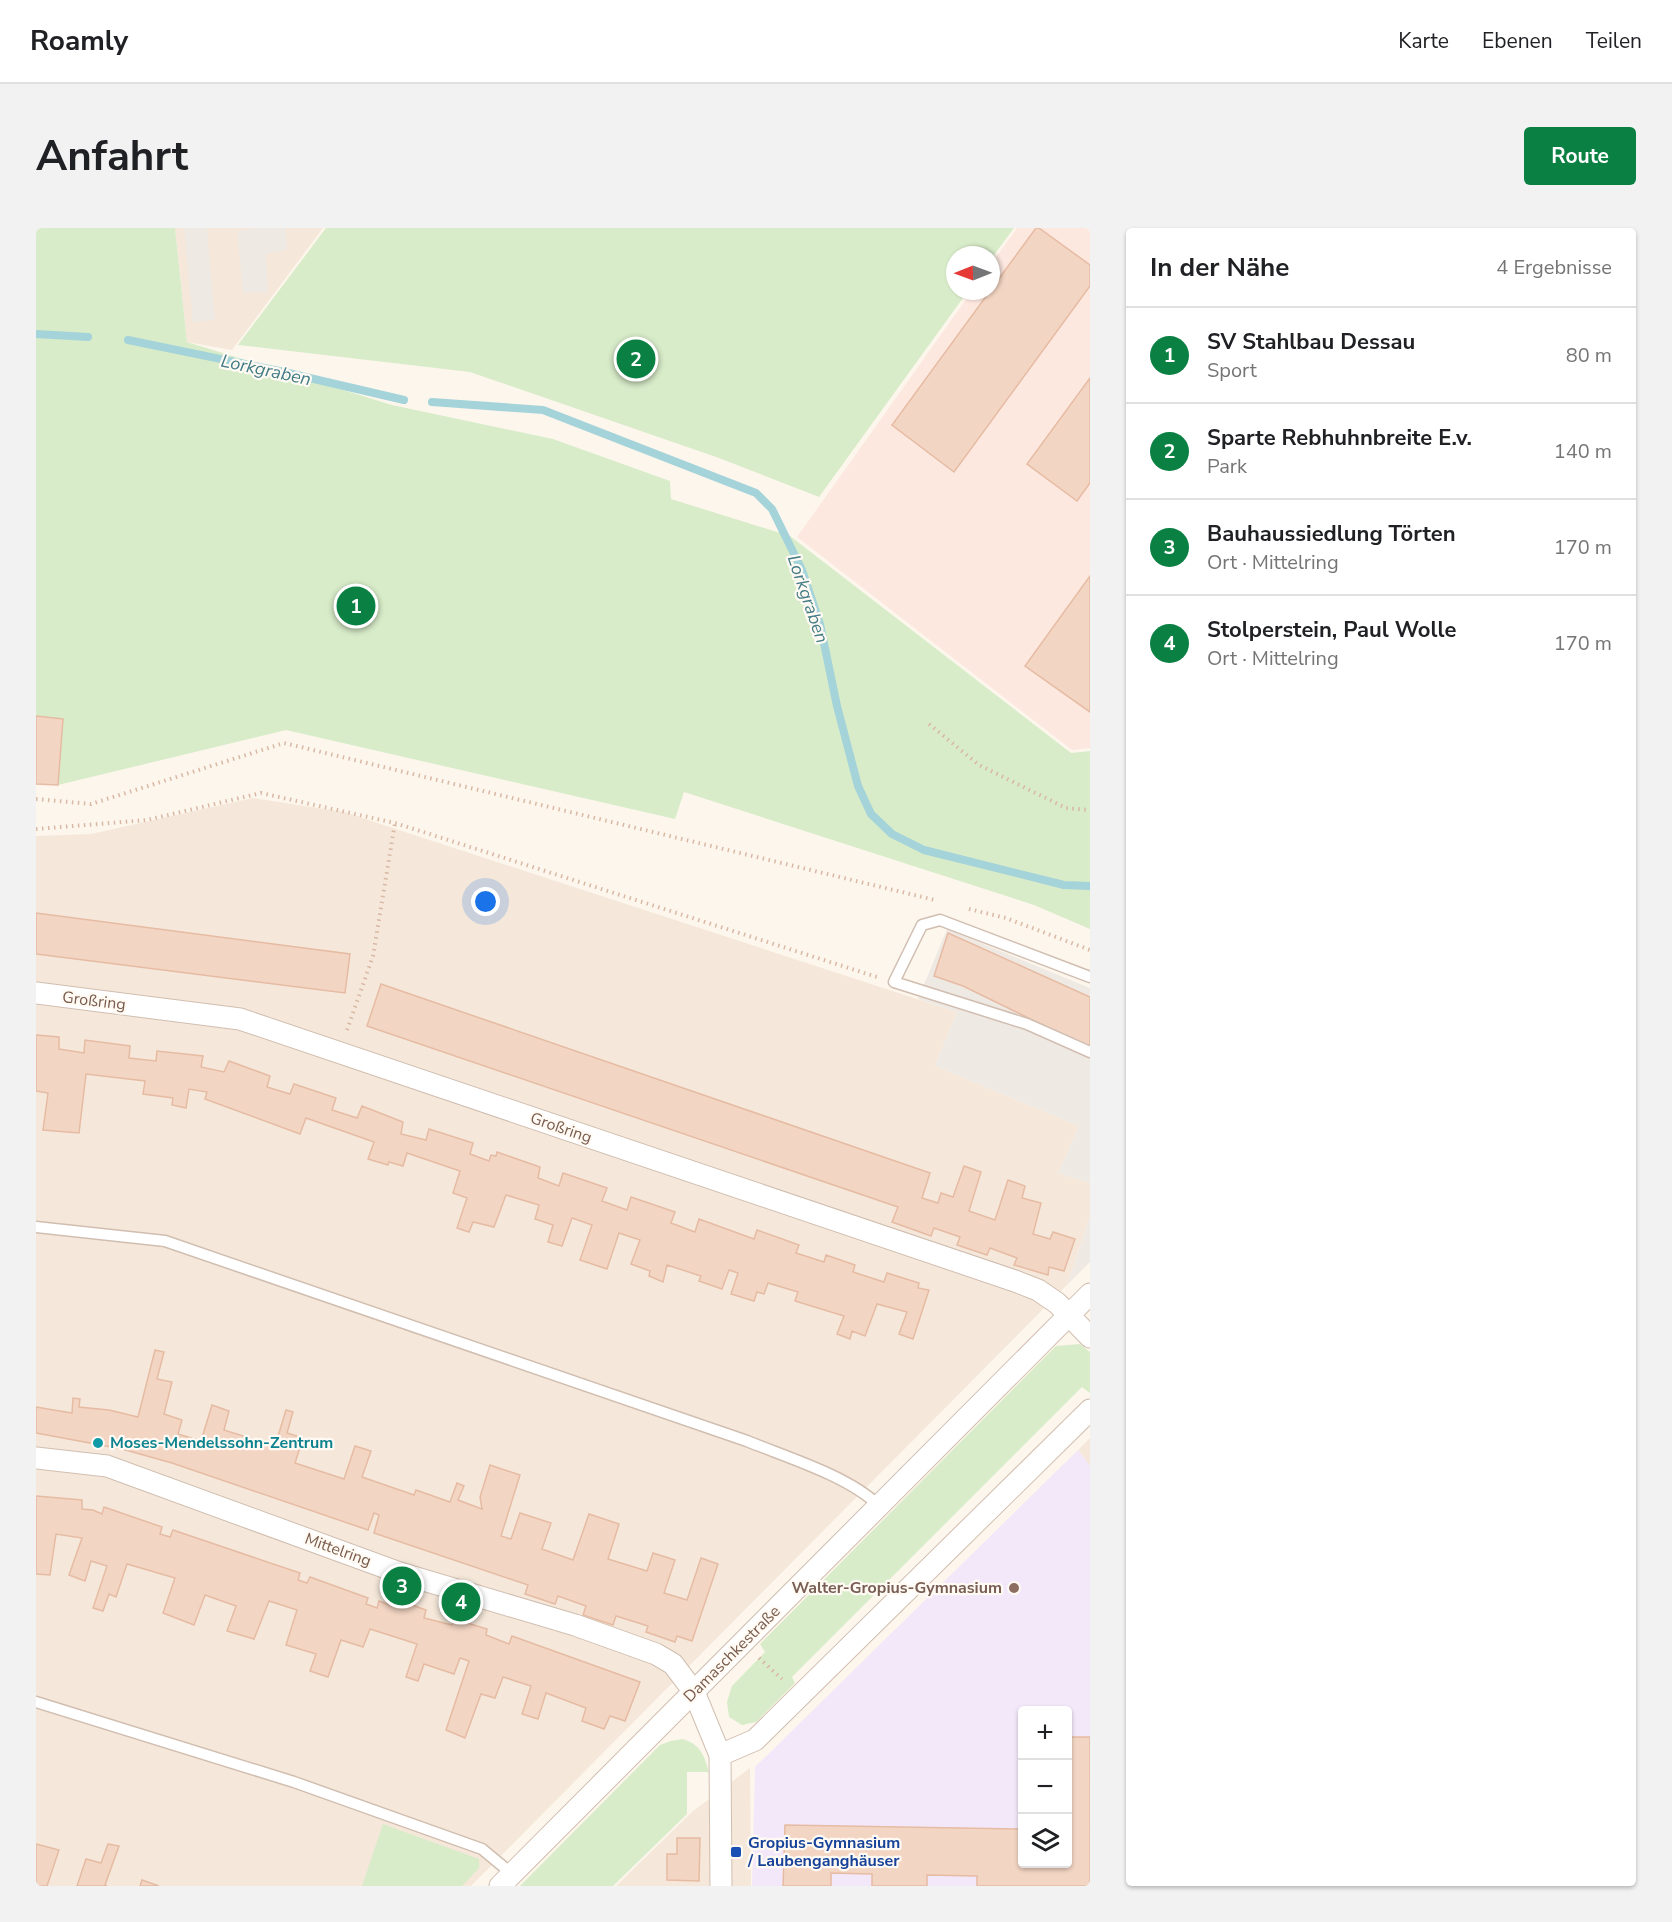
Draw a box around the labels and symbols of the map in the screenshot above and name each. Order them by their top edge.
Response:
north arrow [946,246,1000,300]
pin: 2 [616,336,656,382]
water label: Lorkgraben [219,349,313,391]
water label: Lorkgraben [782,552,834,646]
pin: 1 [336,584,376,628]
your location [471,887,500,916]
street label: Großring [61,986,127,1016]
street label: Großring [527,1107,595,1149]
place label: Moses-Mendelssohn-Zentrum [110,1432,333,1454]
marker: Moses-Mendelssohn-Zentrum [91,1436,105,1450]
street label: Mittelring [302,1528,374,1572]
pin: 3 [382,1564,422,1608]
place label: Walter-Gropius-Gymnasium [792,1577,1002,1599]
pin: 4 [442,1580,480,1624]
marker: Walter-Gropius-Gymnasium [1007,1581,1021,1595]
street label: Damaschkestraße [679,1601,785,1707]
place label: Gropius-Gymnasium / Laubenganghäuser [747,1832,900,1872]
marker: Gropius-Gymnasium / Laubenganghäuser [729,1845,743,1859]

